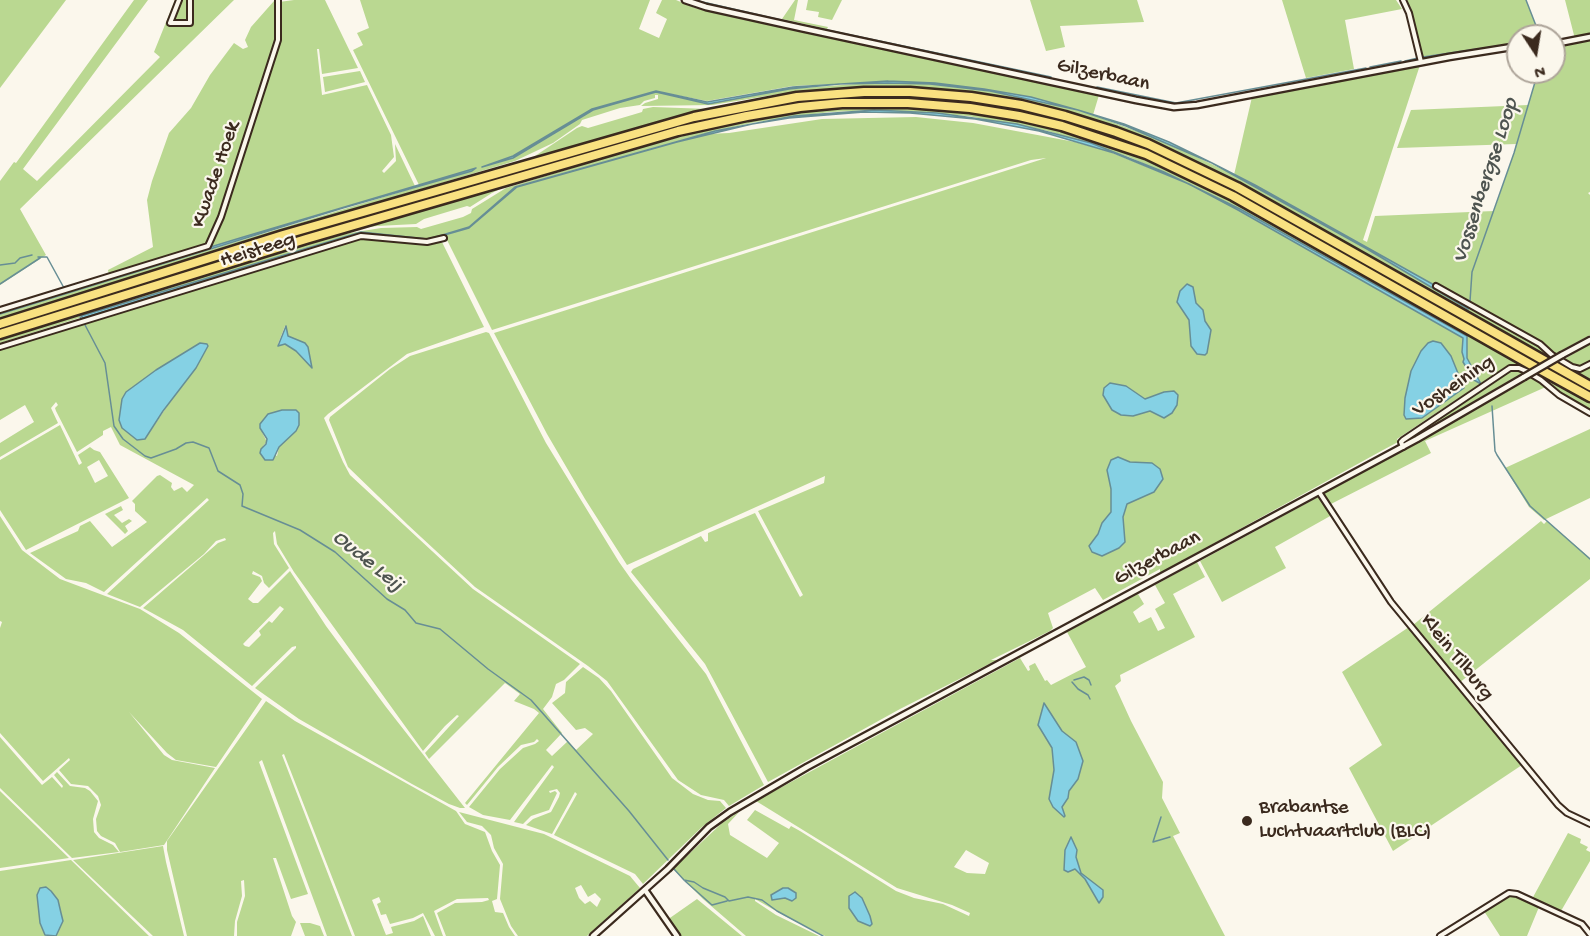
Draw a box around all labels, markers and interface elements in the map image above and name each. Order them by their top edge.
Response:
north arrow [1506,24,1566,84]
street label: Gilzerbaan [1054,54,1152,98]
text: N [1532,60,1547,81]
water label: Vossenbergse Loop [1448,95,1526,267]
street label: Kwade Hoek [187,119,247,231]
street label: Heisteeg [217,228,299,274]
street label: Vosheining [1408,350,1500,424]
water label: Oude Leij [326,525,408,599]
street label: Gilzerbaan [1110,526,1206,592]
street label: Klein Tilburg [1413,610,1499,706]
place label: Brabantse Luchtvaartclub (BLC) [1259,796,1431,846]
marker: Brabantse Luchtvaartclub (BLC) [1240,814,1254,828]

